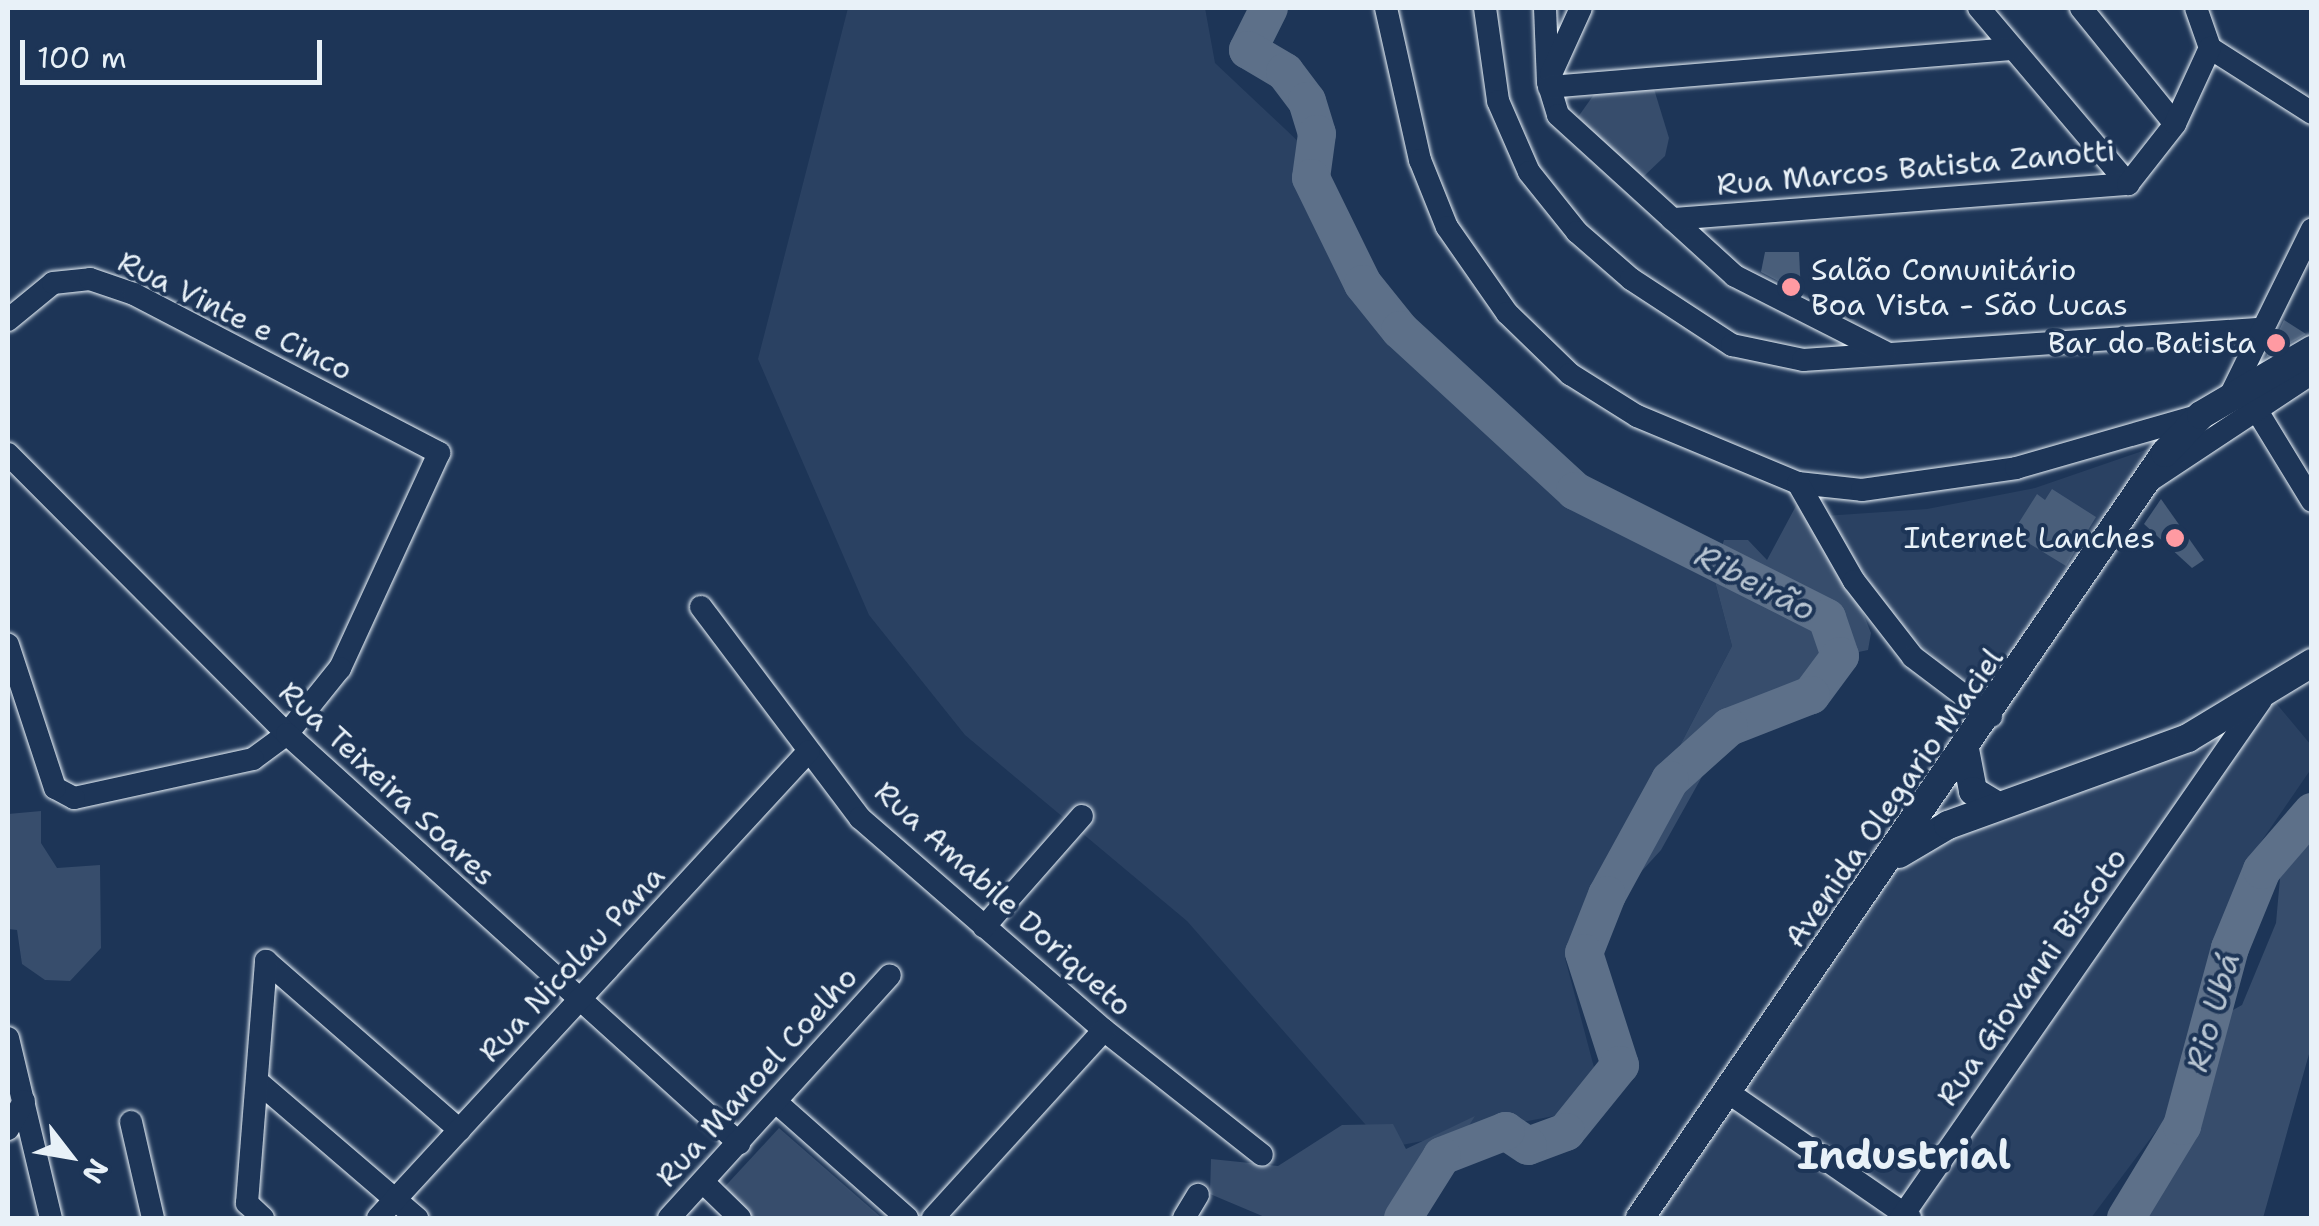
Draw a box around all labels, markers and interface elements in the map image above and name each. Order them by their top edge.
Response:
scale bar [25,20,328,82]
text: 100 m [37,37,127,78]
street label: Rua Marcos Batista Zanotti [1715,133,2117,203]
street label: Rua Vinte e Cinco [112,244,358,388]
place label: Salão Comunitário Boa Vista - São Lucas [1811,252,2128,322]
marker: Salão Comunitário Boa Vista - São Lucas [1780,276,1802,298]
place label: Bar do Batista [2048,325,2256,361]
marker: Bar do Batista [2265,332,2287,354]
place label: Internet Lanches [1904,520,2155,556]
marker: Internet Lanches [2164,527,2186,549]
water label: Ribeirão [1688,536,1822,630]
street label: Avenida Olegario Maciel [1777,642,2011,954]
street label: Rua Teixeira Soares [271,674,503,894]
street label: Rua Amabile Doriqueto [867,774,1139,1024]
street label: Rua Giovanni Biscoto [1929,841,2135,1113]
street label: Rua Nicolau Pana [472,858,672,1070]
water label: Rio Ubá [2178,948,2248,1076]
street label: Rua Manoel Coelho [649,960,865,1194]
north arrow [20,1106,120,1206]
district label: Industrial [1797,1131,2011,1179]
text: N [74,1152,118,1191]

